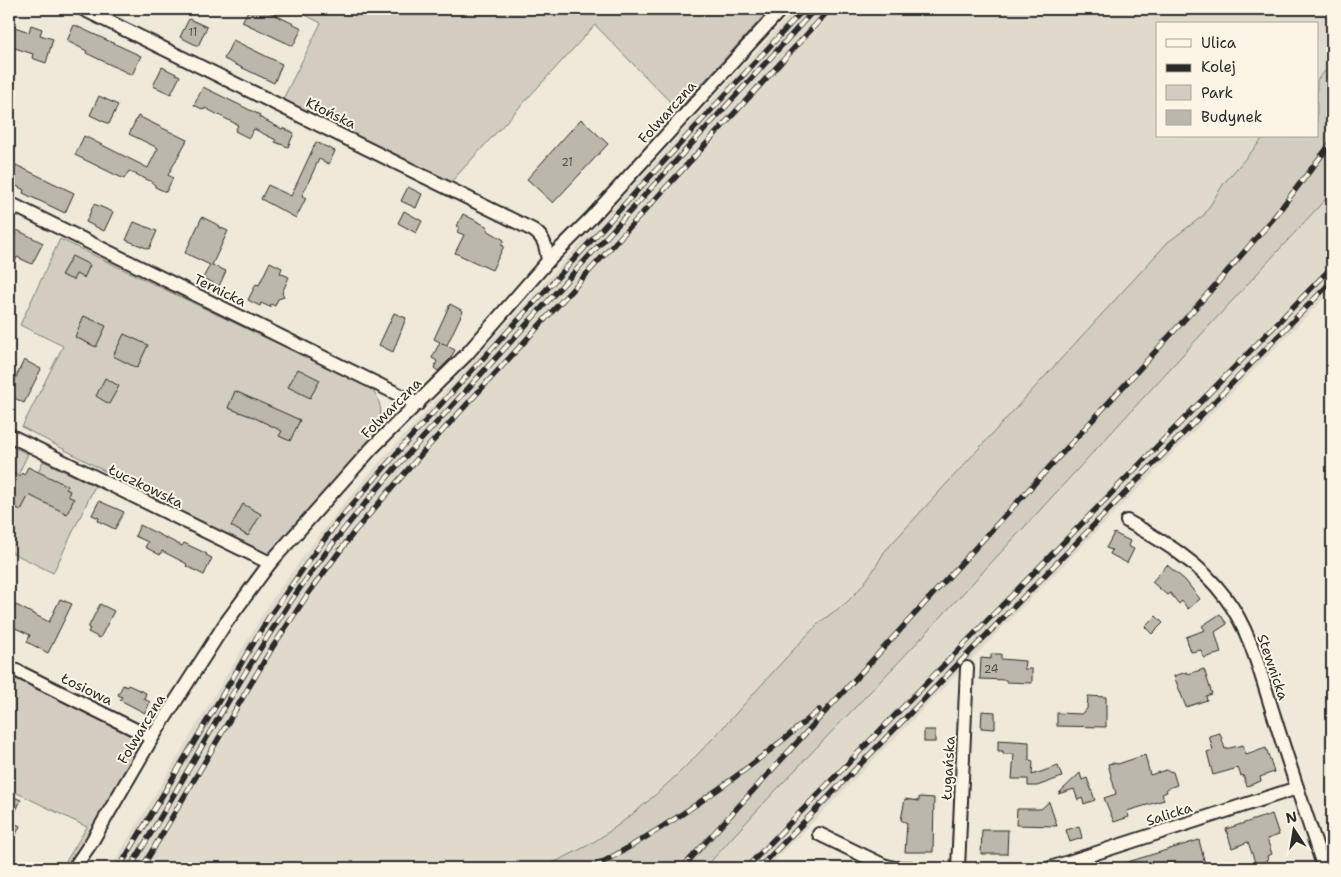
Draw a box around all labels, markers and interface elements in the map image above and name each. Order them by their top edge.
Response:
legend [1156,22,1318,138]
house number: 11 [189,25,197,40]
text: Ulica [1201,33,1237,53]
text: Kolej [1201,57,1236,77]
street label: Folwarczna [634,77,700,147]
text: Park [1201,83,1233,103]
street label: Kłońska [303,93,359,133]
text: Budynek [1201,107,1262,127]
house number: 21 [561,155,573,170]
street label: Ternicka [191,270,249,310]
street label: Folwarczna [357,374,425,442]
street label: Łuczkowska [105,460,187,512]
street label: Stewnicka [1253,632,1293,703]
house number: 24 [984,662,999,677]
street label: Łosiowa [57,668,116,709]
street label: Folwarczna [113,691,169,767]
street label: Ługańska [937,735,959,801]
street label: Salicka [1144,798,1195,830]
north arrow [1268,804,1318,854]
text: N [1284,807,1299,827]

